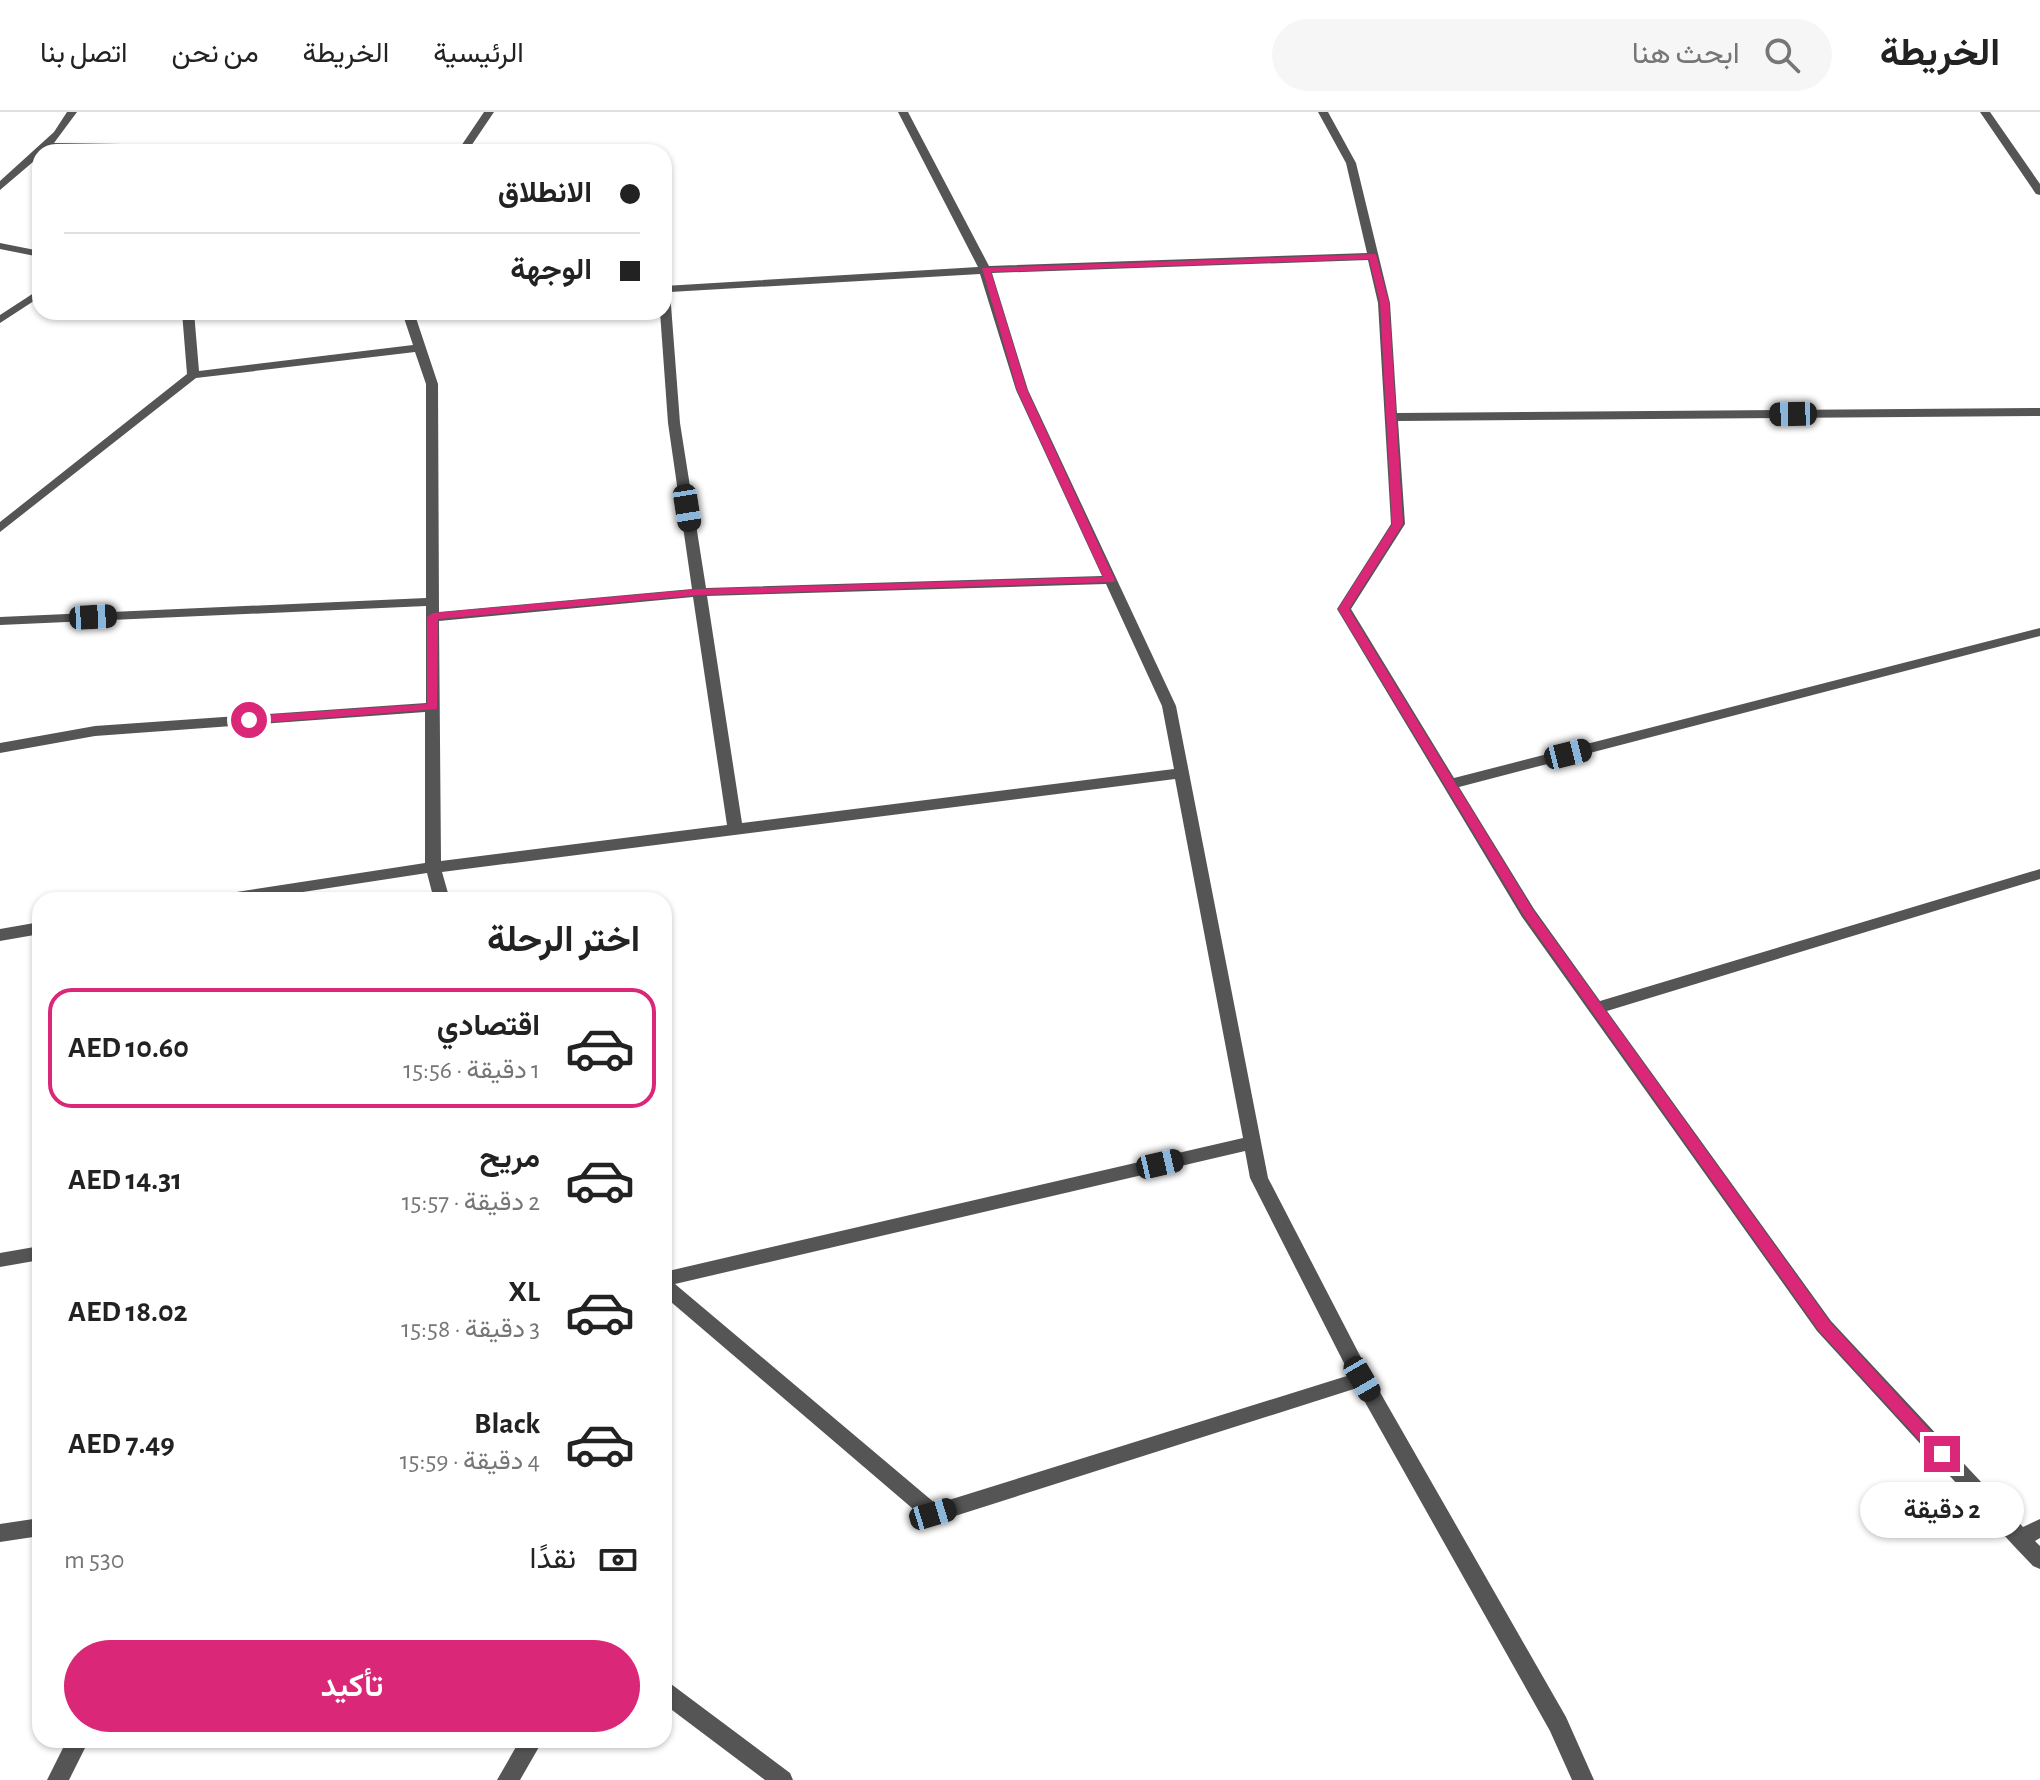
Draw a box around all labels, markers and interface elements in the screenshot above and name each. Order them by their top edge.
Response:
search box [1272,19,1832,91]
icon: search [1760,33,1804,77]
text: الخريطة [1880,35,2000,73]
text: ابحث هنا [1632,39,1740,69]
text: اتصل بنا [40,40,128,68]
text: من نحن [172,40,259,68]
text: الخريطة [303,40,389,68]
text: الرئيسية [433,40,524,68]
text: الانطلاق [498,178,592,208]
text: الوجهة [510,255,592,285]
car [1769,402,1817,426]
car [671,482,703,534]
car [68,604,118,630]
route start [231,702,267,738]
car [1542,737,1594,771]
text: اختر الرحلة [487,922,640,958]
text: اقتصادي [437,1011,540,1041]
icon: car [564,1012,636,1084]
text: AED 10.60 [68,1033,189,1063]
text: 1 دقيقة · 15:56 [403,1057,540,1083]
text: مريح [480,1143,540,1173]
icon: car [564,1144,636,1216]
car [1134,1147,1186,1181]
text: AED 14.31 [68,1165,182,1195]
text: 2 دقيقة · 15:57 [402,1189,540,1215]
icon: car [564,1276,636,1348]
text: XL [508,1277,540,1307]
text: AED 18.02 [68,1297,188,1327]
text: 3 دقيقة · 15:58 [401,1316,540,1342]
car [1340,1352,1384,1406]
icon: car [564,1408,636,1480]
text: Black [474,1409,540,1439]
text: AED 7.49 [68,1429,175,1459]
route end [1924,1436,1960,1472]
text: 4 دقيقة · 15:59 [400,1448,540,1474]
callout: 2 دقيقة [1860,1482,2024,1538]
car [907,1496,959,1532]
text: 2 دقيقة [1903,1497,1981,1523]
icon: cash [596,1538,640,1582]
text: نقدًا [530,1544,576,1574]
text: 530 m [64,1547,124,1573]
button: تأكيد [64,1640,640,1732]

